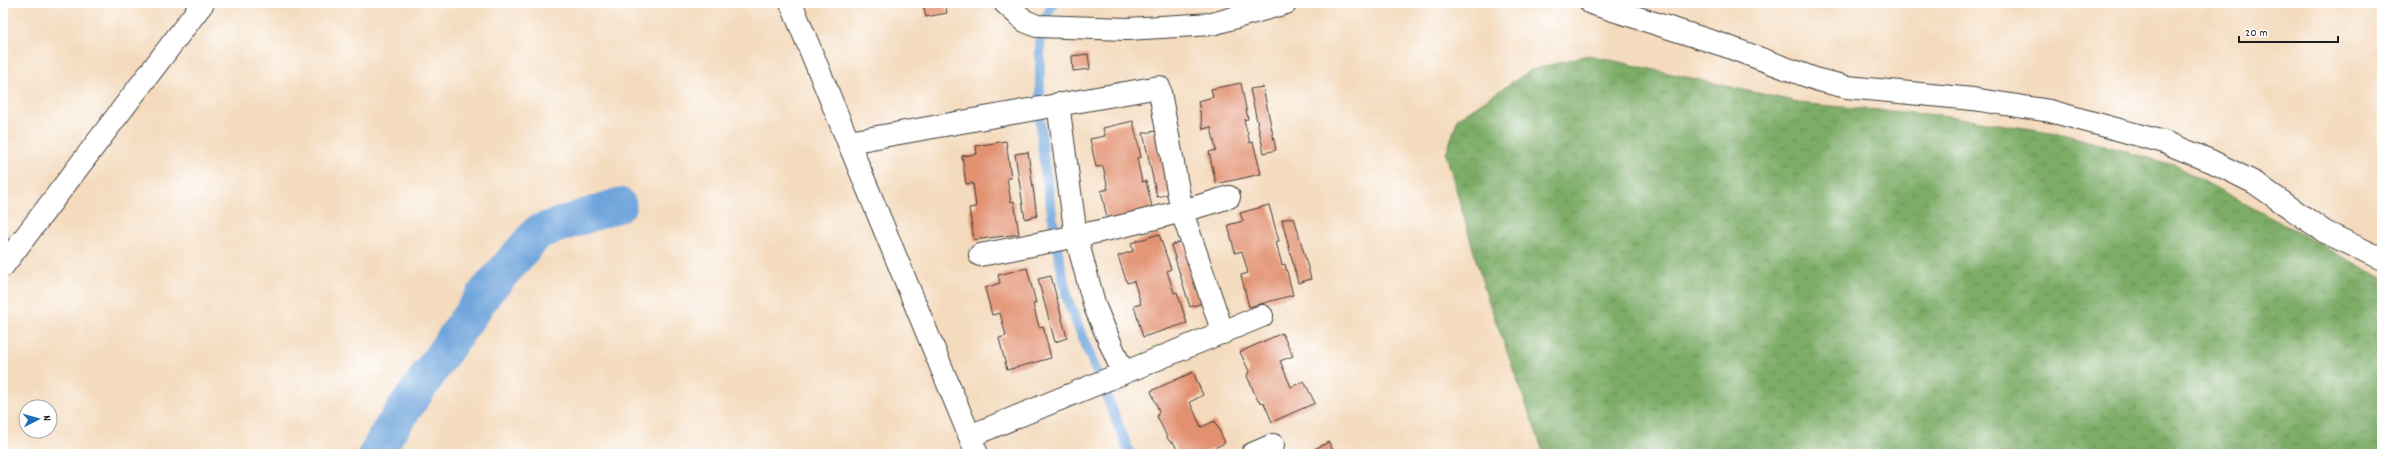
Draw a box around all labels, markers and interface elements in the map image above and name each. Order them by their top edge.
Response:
scale bar [2239,18,2338,44]
text: 20 m [2245,25,2268,42]
north arrow [18,399,58,439]
text: N [38,415,54,422]

